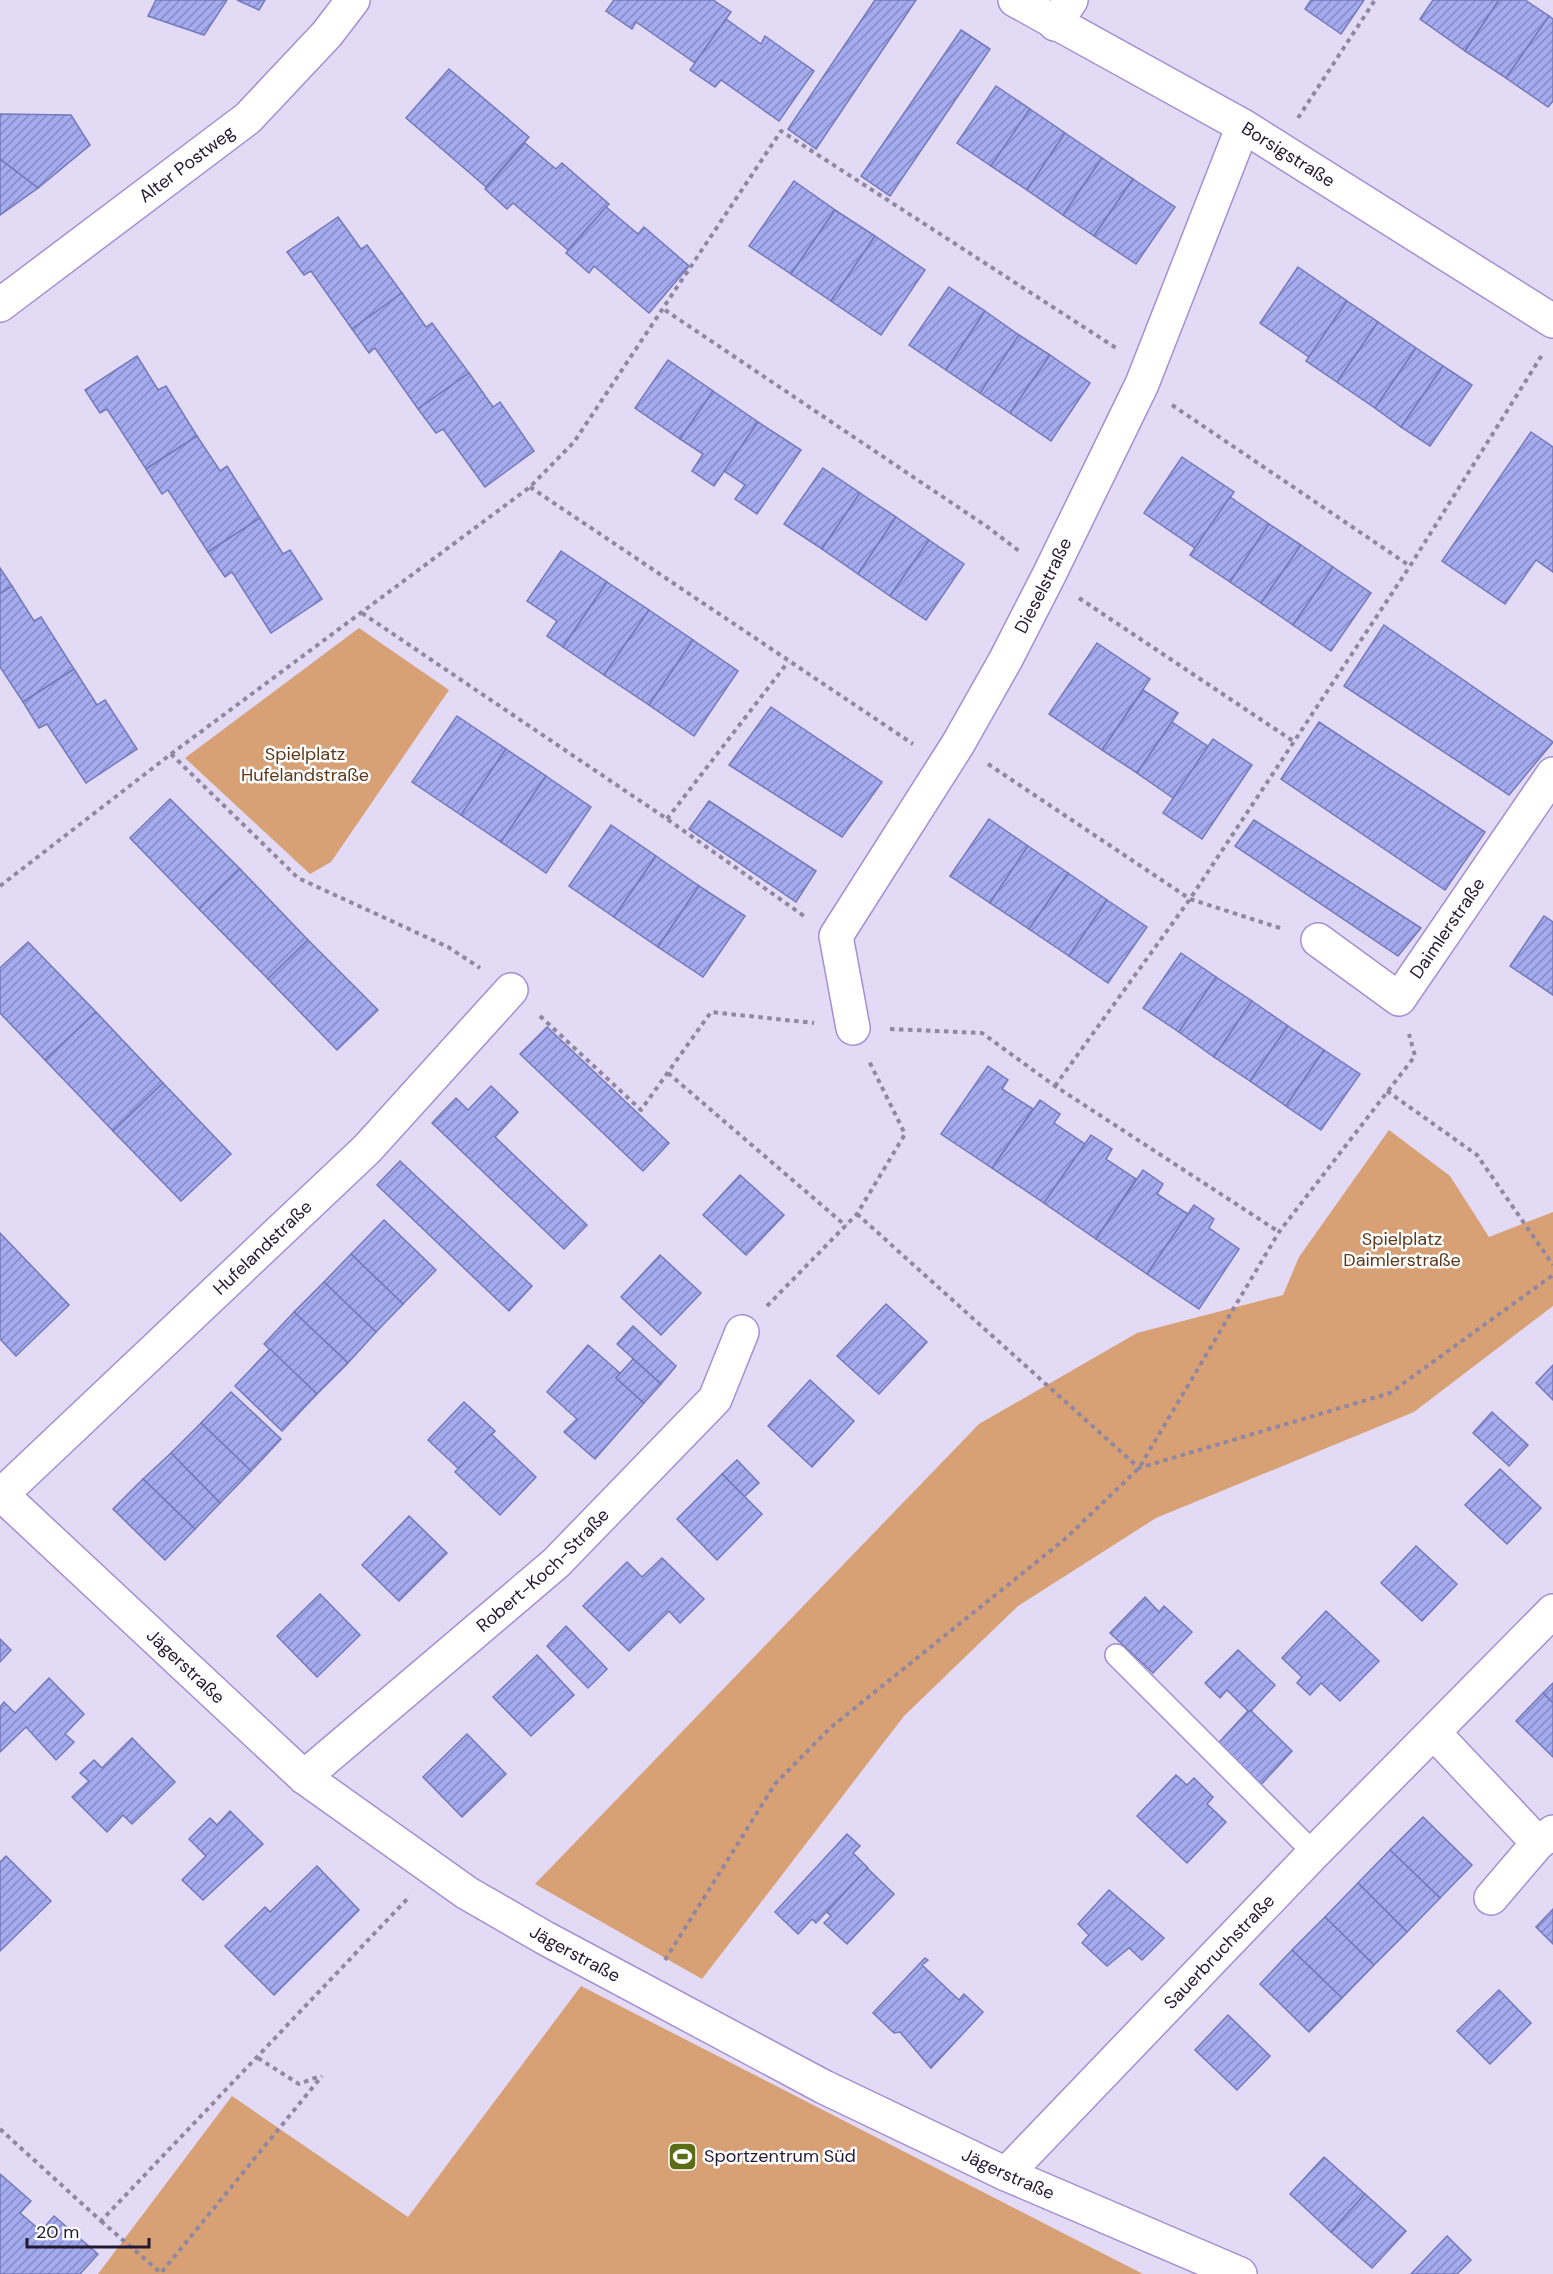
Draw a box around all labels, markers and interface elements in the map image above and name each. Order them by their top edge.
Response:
street label: Borsigstraße [1237,116,1339,193]
street label: Alter Postweg [134,120,240,208]
street label: Dieselstraße [1009,534,1077,638]
park label: Spielplatz Hufelandstraße [241,742,369,787]
street label: Daimlerstraße [1404,873,1491,983]
street label: Hufelandstraße [208,1195,317,1300]
park label: Spielplatz Daimlerstraße [1343,1227,1461,1272]
street label: Robert-Koch-Straße [471,1503,615,1638]
street label: Jägerstraße [141,1624,230,1709]
street label: Sauerbruchstraße [1158,1889,1280,2014]
street label: Jägerstraße [525,1920,624,1988]
sports icon: Sportzentrum Süd [667,2140,699,2172]
street label: Jägerstraße [958,2143,1058,2205]
place label: Sportzentrum Süd [704,2144,856,2168]
scale bar [27,2211,148,2249]
text: 20 m [36,2220,79,2244]

